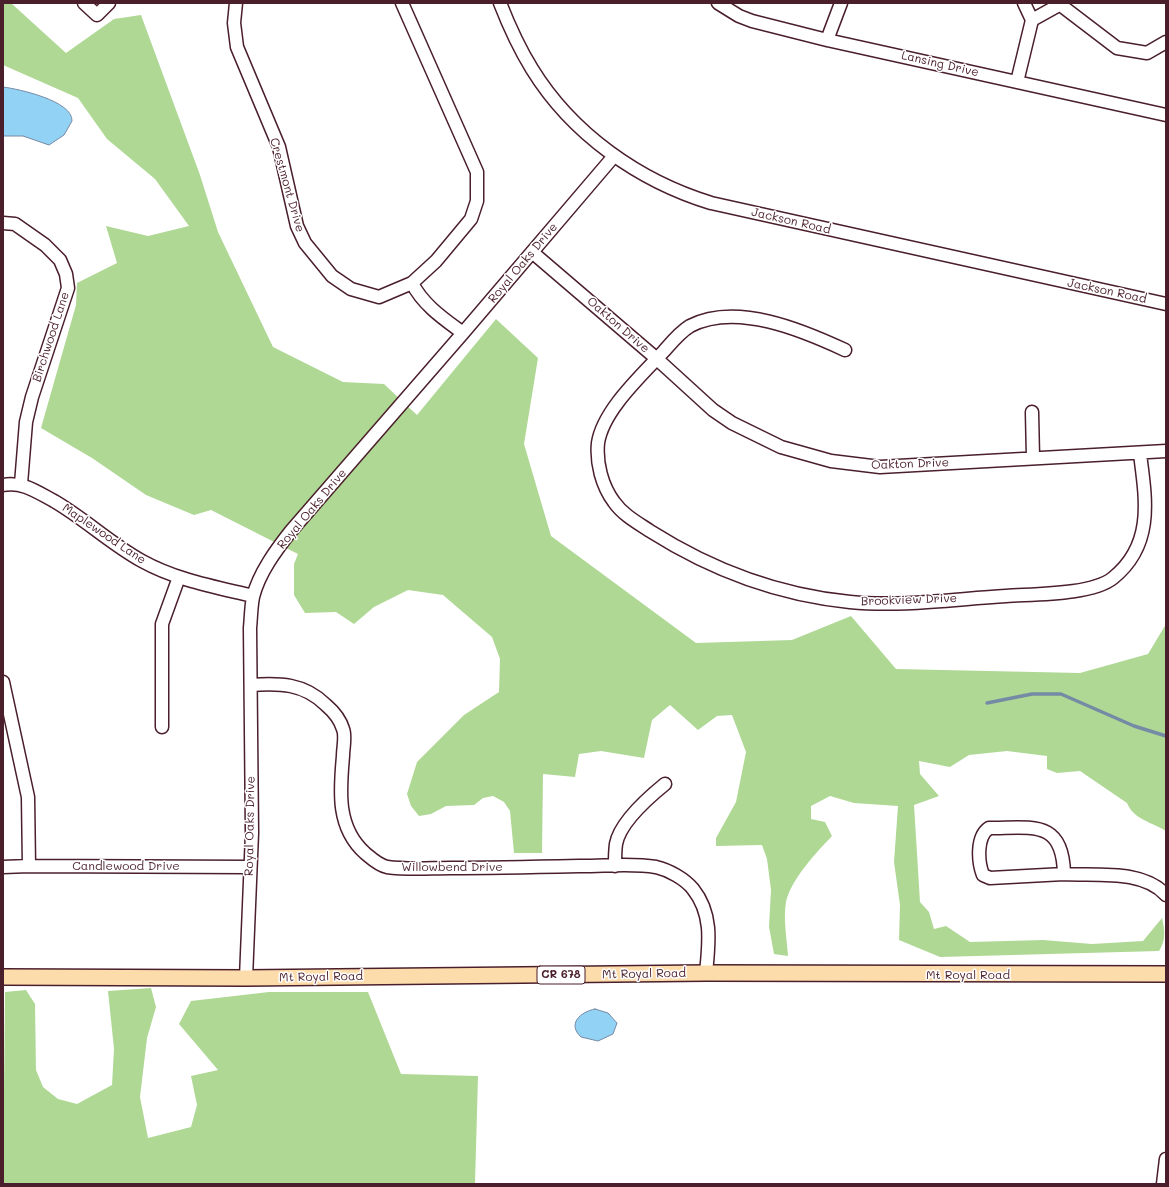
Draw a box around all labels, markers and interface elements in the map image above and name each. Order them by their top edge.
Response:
street label: Lansing Drive [900,48,980,80]
street label: Crestmont Drive [267,136,307,234]
street label: Jackson Road [750,205,832,237]
street label: Royal Oaks Drive [485,220,561,306]
street label: Jackson Road [1066,276,1148,306]
street label: Birchwood Lane [30,290,72,384]
street label: Oakton Drive [584,294,652,356]
street label: Oakton Drive [871,455,949,473]
street label: Royal Oaks Drive [274,466,350,552]
street label: Maplewood Lane [59,501,149,567]
street label: Brookview Drive [861,591,957,609]
street label: Royal Oaks Drive [242,776,258,876]
street label: Candlewood Drive [72,859,180,873]
street label: Willowbend Drive [401,860,503,874]
road number: CR 678 [537,966,585,984]
street label: Mt Royal Road [602,966,686,982]
street label: Mt Royal Road [926,968,1010,982]
street label: Mt Royal Road [279,969,363,985]

